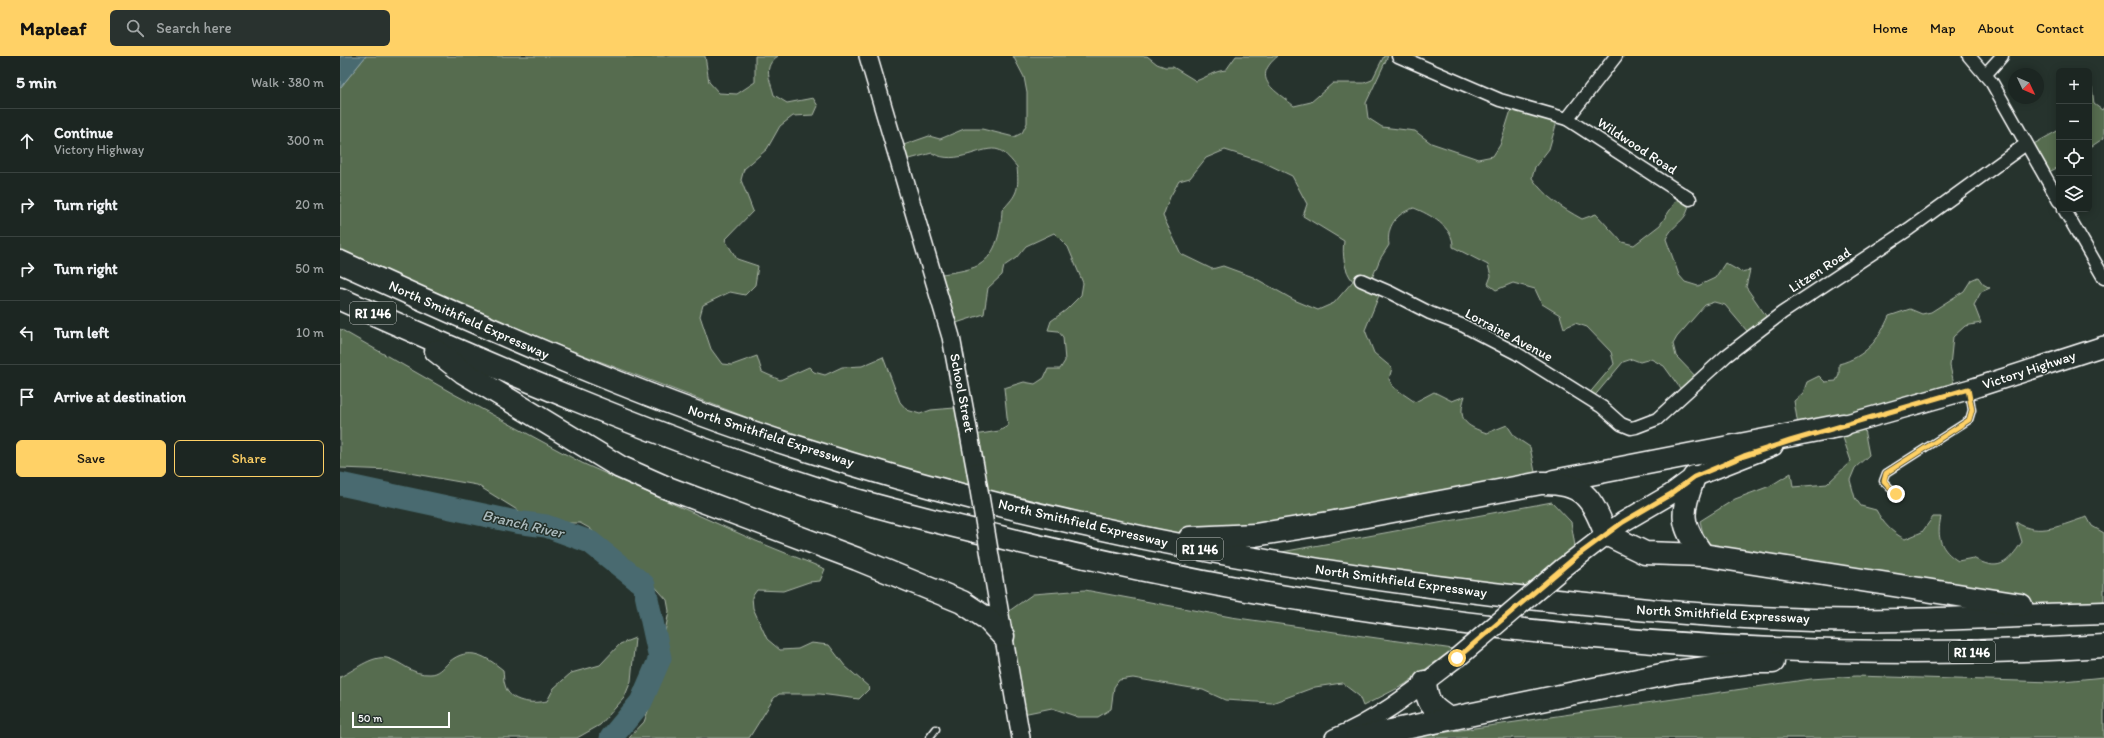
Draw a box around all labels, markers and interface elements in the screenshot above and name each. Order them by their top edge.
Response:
search box [110,10,390,46]
text: Mapleaf [20,17,86,40]
icon: search [124,17,146,39]
text: Search here [156,19,232,37]
text: Home [1873,20,1908,37]
text: Map [1930,20,1956,37]
text: About [1978,20,2014,37]
text: Contact [2036,20,2084,37]
north arrow [2008,68,2044,104]
map controls [2056,68,2092,212]
button: + [2056,68,2092,104]
text: 5 min [16,72,56,92]
text: Walk · 380 m [251,75,324,90]
button: − [2056,104,2092,140]
street label: Wildwood Road [1594,114,1680,178]
text: Continue [54,124,113,142]
icon: ahead [16,130,38,152]
text: 300 m [287,133,324,148]
button: locate [2056,140,2092,176]
text: Victory Highway [54,142,144,157]
button: layers [2056,176,2092,212]
icon: right [16,194,38,216]
text: Turn right [54,196,118,214]
text: 20 m [295,197,324,212]
street label: Litzen Road [1786,243,1854,296]
icon: right [16,258,38,280]
text: Turn right [54,260,118,278]
text: 50 m [295,261,324,276]
street label: North Smithfield Expressway [386,277,552,363]
road number: RI 146 [350,302,396,324]
street label: Lorraine Avenue [1462,305,1556,365]
icon: left [16,322,38,344]
text: Turn left [54,324,109,342]
text: 10 m [296,325,324,340]
street label: Victory Highway [1980,347,2078,393]
street label: School Street [946,352,978,434]
icon: arrive [16,386,38,408]
text: Arrive at destination [54,388,186,406]
street label: North Smithfield Expressway [686,401,857,471]
button: Save [16,440,166,477]
button: Share [174,440,324,477]
route end [1887,485,1905,503]
street label: North Smithfield Expressway [996,495,1170,551]
water label: Branch River [481,506,567,543]
road number: RI 146 [1177,538,1223,560]
street label: North Smithfield Expressway [1314,560,1489,602]
street label: North Smithfield Expressway [1636,601,1811,627]
road number: RI 146 [1949,641,1995,663]
route start [1448,649,1466,667]
scale bar [352,710,450,729]
text: 50 m [358,712,382,725]

